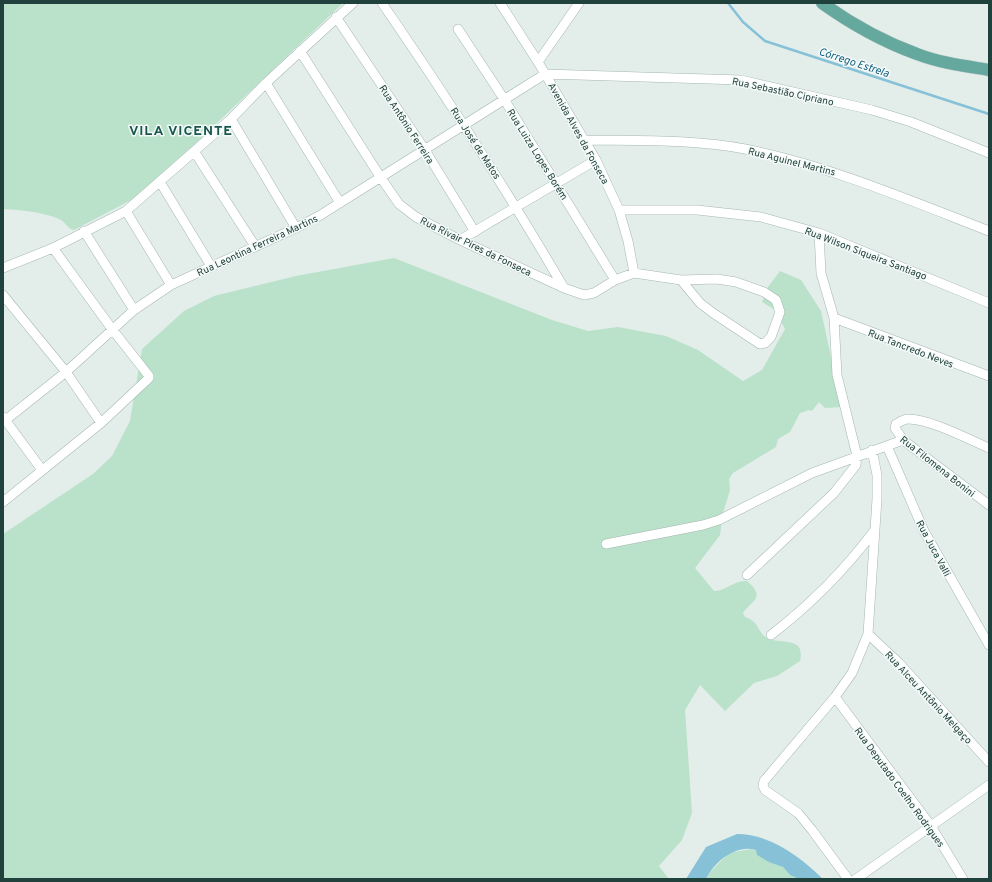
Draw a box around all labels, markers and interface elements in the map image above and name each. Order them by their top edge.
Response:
water label: Córrego Estrela [817,45,891,81]
street label: Rua Sebastião Cipriano [731,75,835,110]
street label: Avenida Alves da Fonseca [544,81,611,187]
street label: Rua Antônio Ferreira [375,83,436,167]
street label: Rua José de Matos [447,105,503,182]
street label: Rua Luiza Lopes Borém [503,107,570,203]
district label: VILA VICENTE [129,123,233,140]
street label: Rua Aguinel Martins [747,145,837,180]
street label: Rua Leontina Ferreira Martins [195,212,320,280]
street label: Rua Rivair Pires da Fonseca [418,215,533,280]
street label: Rua Wilson Siqueira Santiago [803,225,929,284]
street label: Rua Tancredo Neves [866,327,955,372]
street label: Rua Filomena Bonini [897,434,977,501]
street label: Rua Juca Valli [912,518,953,579]
street label: Rua Alceu Antônio Melgaço [881,649,975,748]
street label: Rua Deputado Coelho Rodrigues [851,725,947,851]

